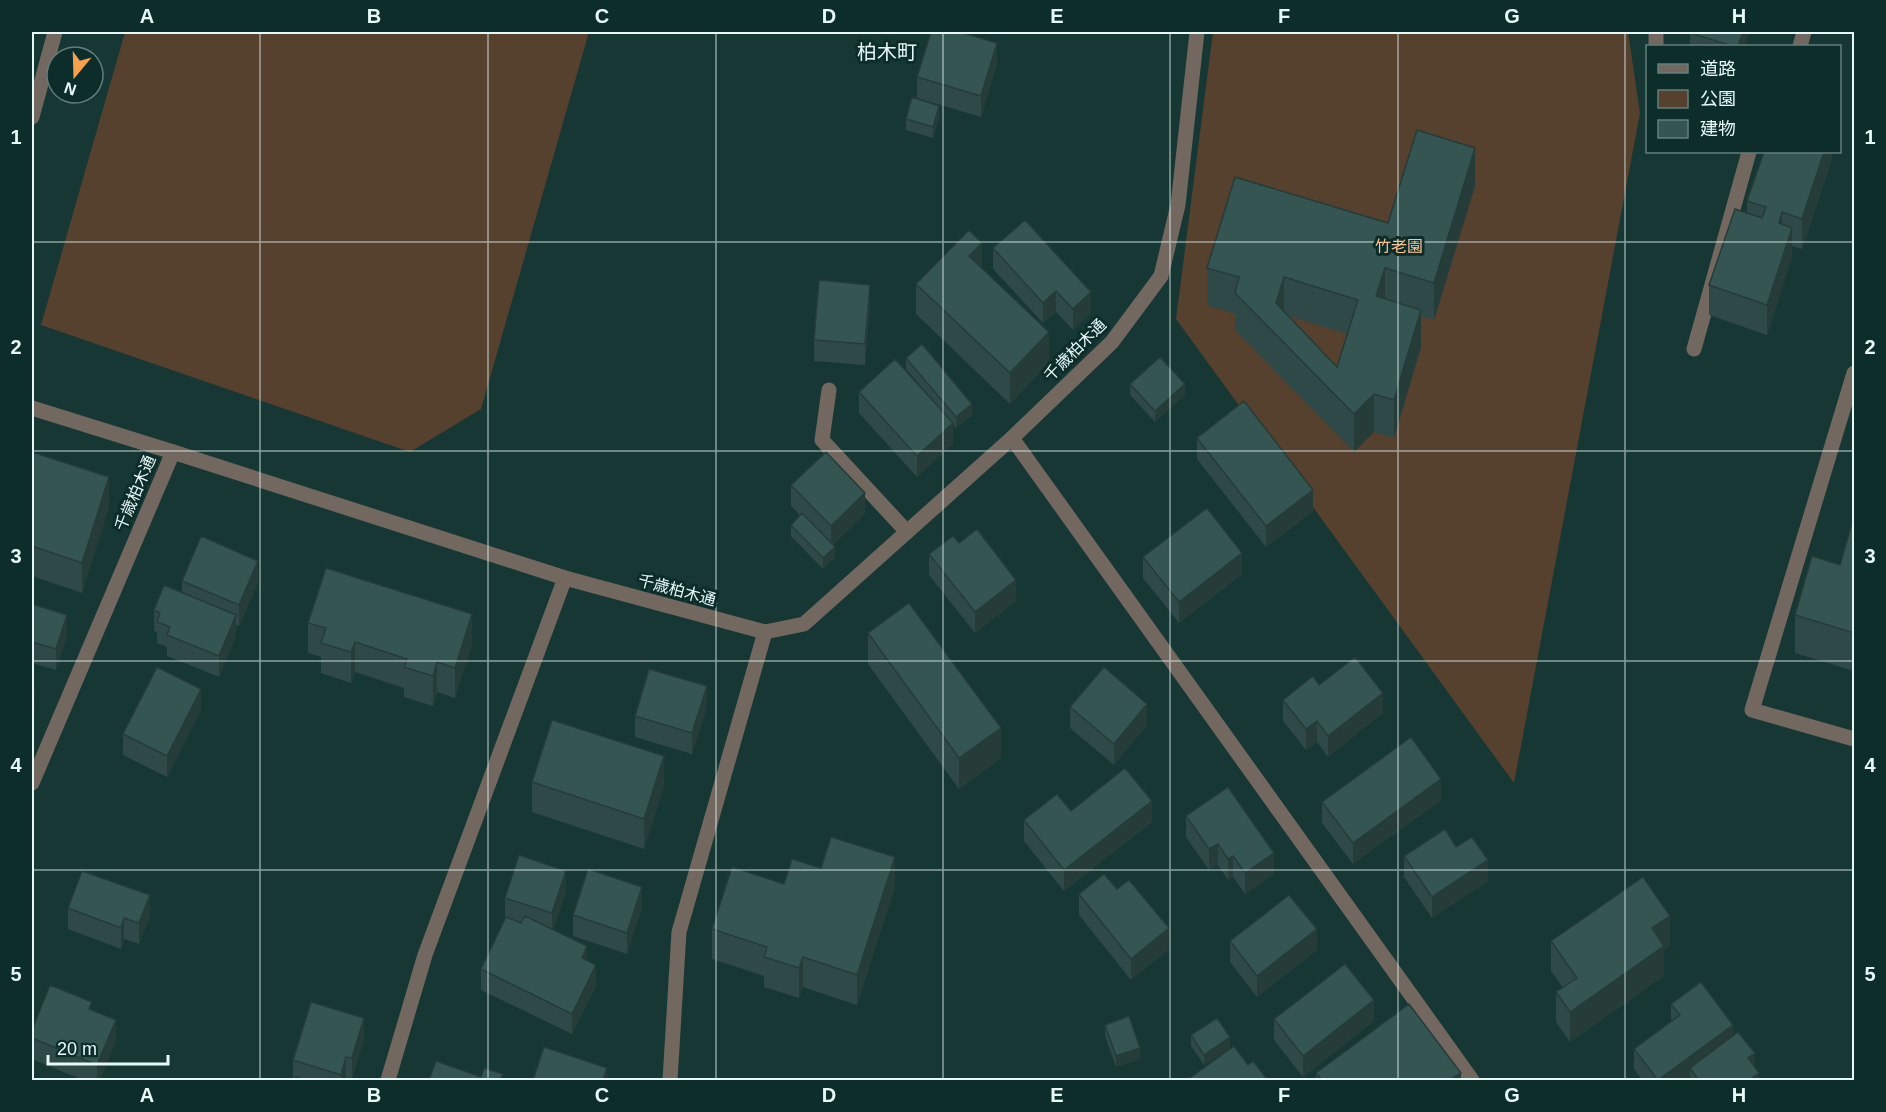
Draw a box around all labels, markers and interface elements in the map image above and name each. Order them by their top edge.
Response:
text: A [140,5,154,27]
text: B [367,5,381,27]
text: C [595,5,609,27]
text: D [822,5,836,27]
text: E [1050,5,1064,27]
text: F [1278,5,1290,27]
text: G [1504,5,1520,27]
text: H [1732,5,1746,27]
district label: 柏木町 [857,41,917,63]
north arrow [45,45,105,105]
legend [1646,45,1841,153]
text: 道路 [1700,59,1736,79]
text: N [62,79,79,99]
text: 公園 [1700,89,1736,109]
text: 建物 [1700,119,1736,139]
text: 1 [10,126,22,148]
text: 1 [1864,126,1876,148]
park label: 竹老園 [1375,238,1423,255]
street label: 千歳柏木通 [1041,316,1109,384]
text: 2 [10,336,22,358]
text: 2 [1864,336,1876,358]
street label: 千歳柏木通 [112,453,158,533]
text: 3 [10,545,22,567]
text: 3 [1864,545,1876,567]
street label: 千歳柏木通 [636,571,718,609]
text: 4 [10,754,22,776]
text: 4 [1864,754,1876,776]
text: 5 [10,963,22,985]
text: 5 [1864,963,1876,985]
scale bar [48,1028,168,1066]
text: 20 m [57,1039,97,1059]
text: A [140,1084,154,1106]
text: B [367,1084,381,1106]
text: C [595,1084,609,1106]
text: D [822,1084,836,1106]
text: E [1050,1084,1064,1106]
text: F [1278,1084,1290,1106]
text: G [1504,1084,1520,1106]
text: H [1732,1084,1746,1106]

